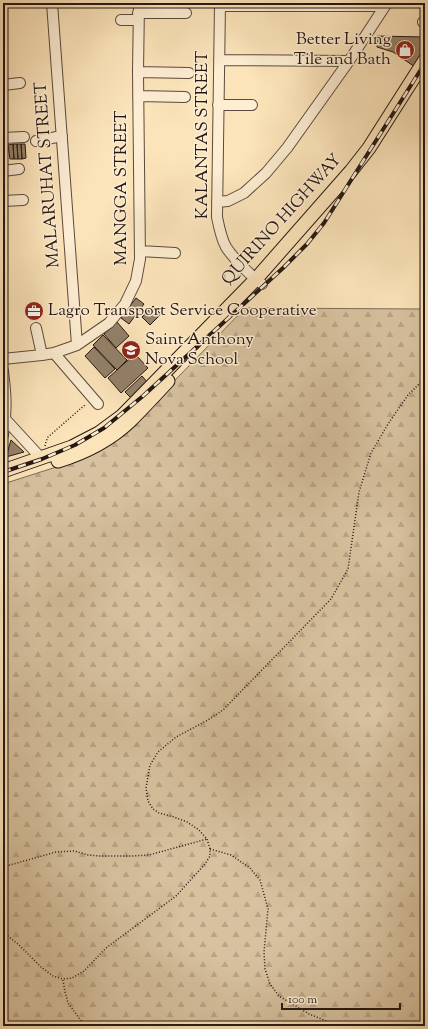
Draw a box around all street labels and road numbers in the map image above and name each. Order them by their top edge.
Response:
street label: KALANTAS STREET [191,51,215,219]
street label: MALARUHAT STREET [30,81,66,269]
street label: MANGGA STREET [110,110,134,266]
street label: QUIRINO HIGHWAY [216,149,348,291]

